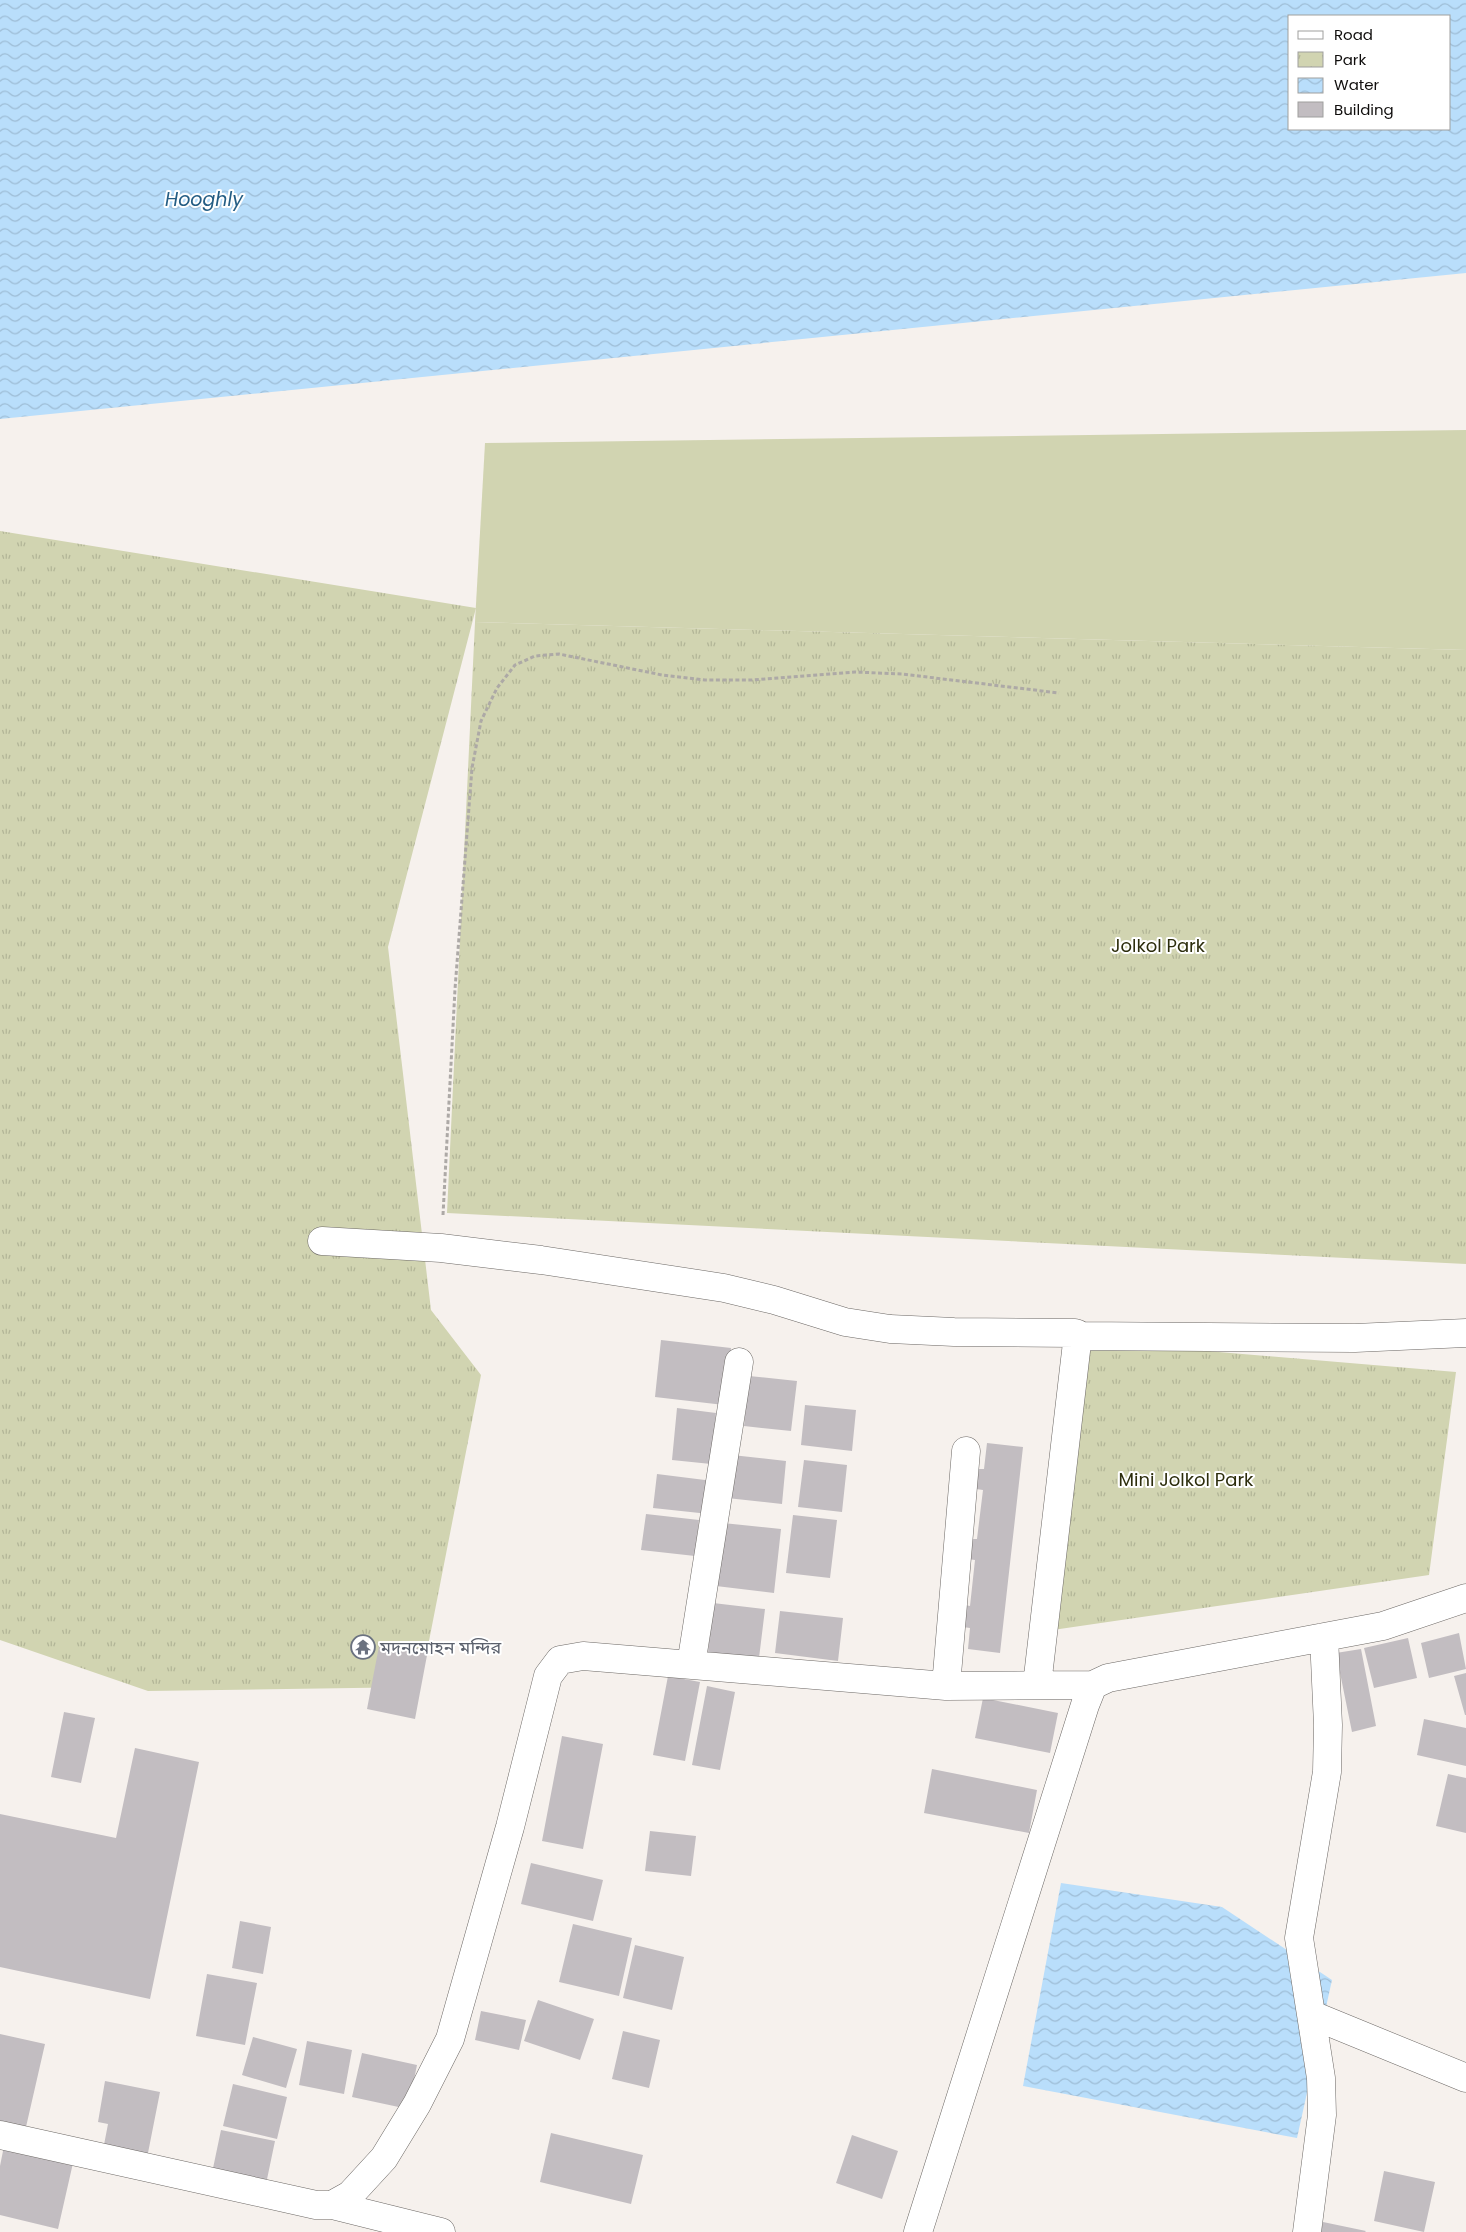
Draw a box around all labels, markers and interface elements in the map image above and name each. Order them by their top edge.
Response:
legend [1288,15,1451,130]
text: Road [1334,24,1373,45]
text: Park [1334,49,1366,70]
text: Water [1334,74,1380,95]
text: Building [1334,99,1394,120]
water label: Hooghly [165,186,244,213]
park label: Jolkol Park [1111,933,1206,958]
park label: Mini Jolkol Park [1119,1467,1254,1492]
temple icon: মদনমোহন মন্দির [350,1634,376,1660]
place label: মদনমোহন মন্দির [379,1635,502,1660]

